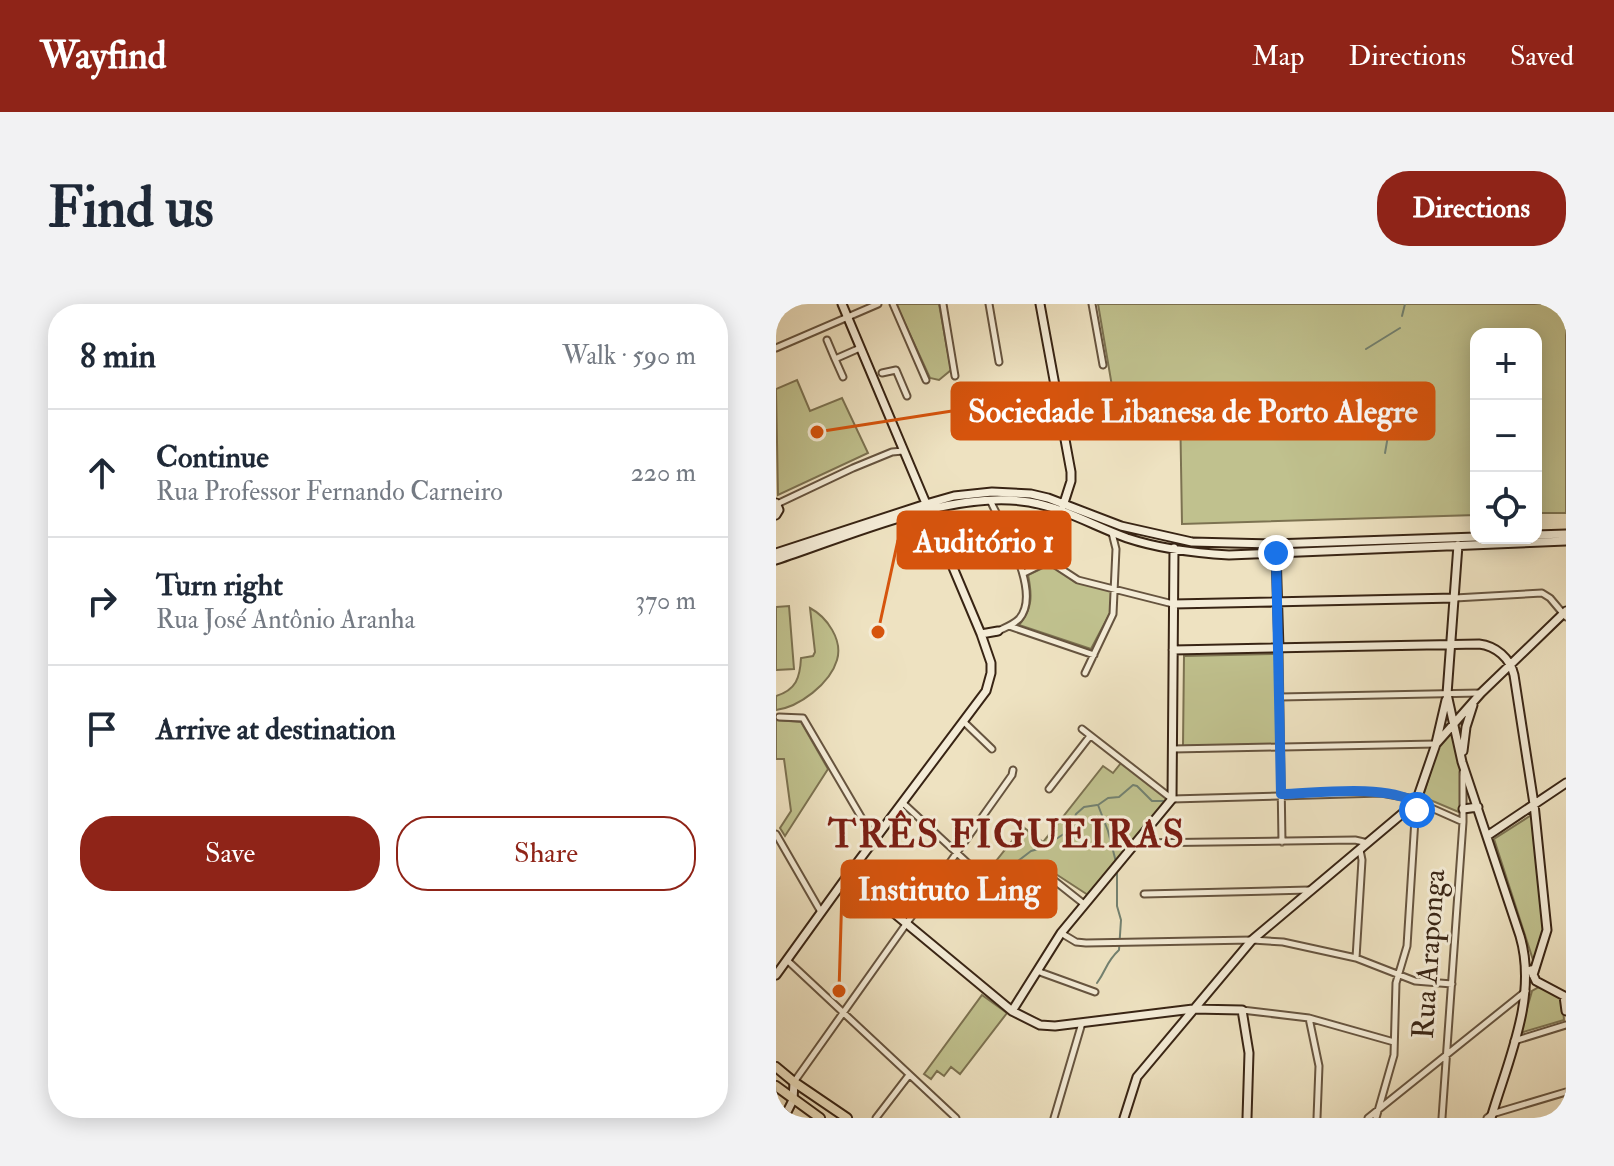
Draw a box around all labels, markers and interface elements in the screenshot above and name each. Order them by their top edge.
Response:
text: Wayfind [40,32,166,80]
text: Map [1252,39,1305,74]
text: Directions [1349,39,1466,74]
text: Saved [1510,39,1574,74]
button: Directions [1377,171,1566,246]
text: Find us [48,173,214,244]
map controls [1470,328,1542,544]
button: + [1470,328,1542,400]
text: 8 min [80,335,156,378]
text: Walk · 590 m [562,340,696,372]
callout: Sociedade Libanesa de Porto Alegre [952,383,1434,439]
text: Sociedade Libanesa de Porto Alegre [968,392,1419,432]
button: − [1470,400,1542,472]
text: Continue [156,439,269,476]
icon: ahead [80,451,124,495]
text: 220 m [631,457,696,489]
button: locate [1470,472,1542,544]
text: Rua Professor Fernando Carneiro [156,476,503,508]
callout: Auditório 1 [898,512,1070,568]
text: Auditório 1 [912,522,1054,562]
route end [1258,535,1294,571]
text: Turn right [156,567,283,604]
icon: right [80,579,124,623]
text: 370 m [635,585,696,617]
text: Rua José Antônio Aranha [156,604,415,636]
icon: arrive [80,707,124,751]
text: Arrive at destination [156,711,396,748]
route start [1399,792,1435,828]
district label: TRÊS FIGUEIRAS [827,809,1186,859]
button: Save [80,816,380,891]
button: Share [396,816,696,891]
callout: Instituto Ling [842,861,1056,917]
street label: Rua Araponga [1405,867,1453,1040]
text: Instituto Ling [858,870,1041,910]

